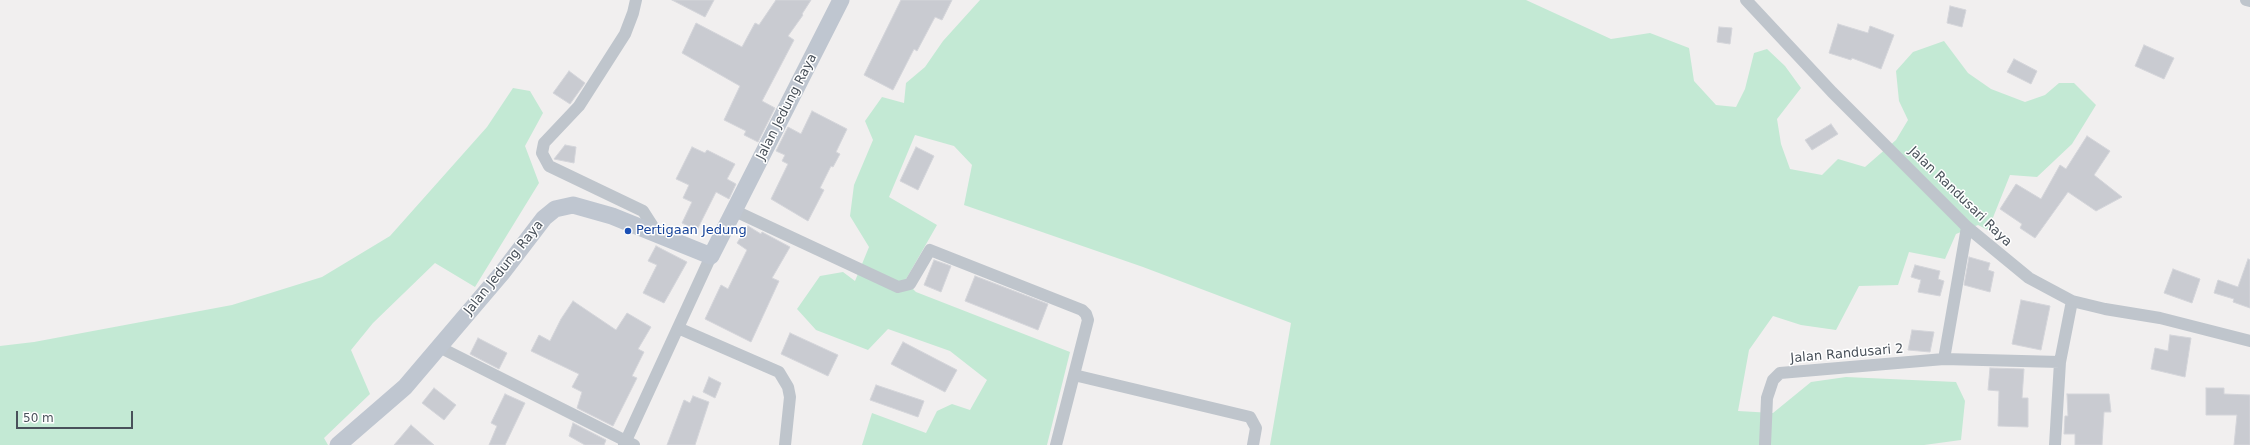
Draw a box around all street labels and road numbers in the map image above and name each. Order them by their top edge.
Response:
street label: Jalan Jedung Raya [753,51,821,163]
street label: Jalan Randusari Raya [1905,144,2015,250]
street label: Jalan Jedung Raya [461,218,547,318]
street label: Jalan Randusari 2 [1790,341,1904,367]

